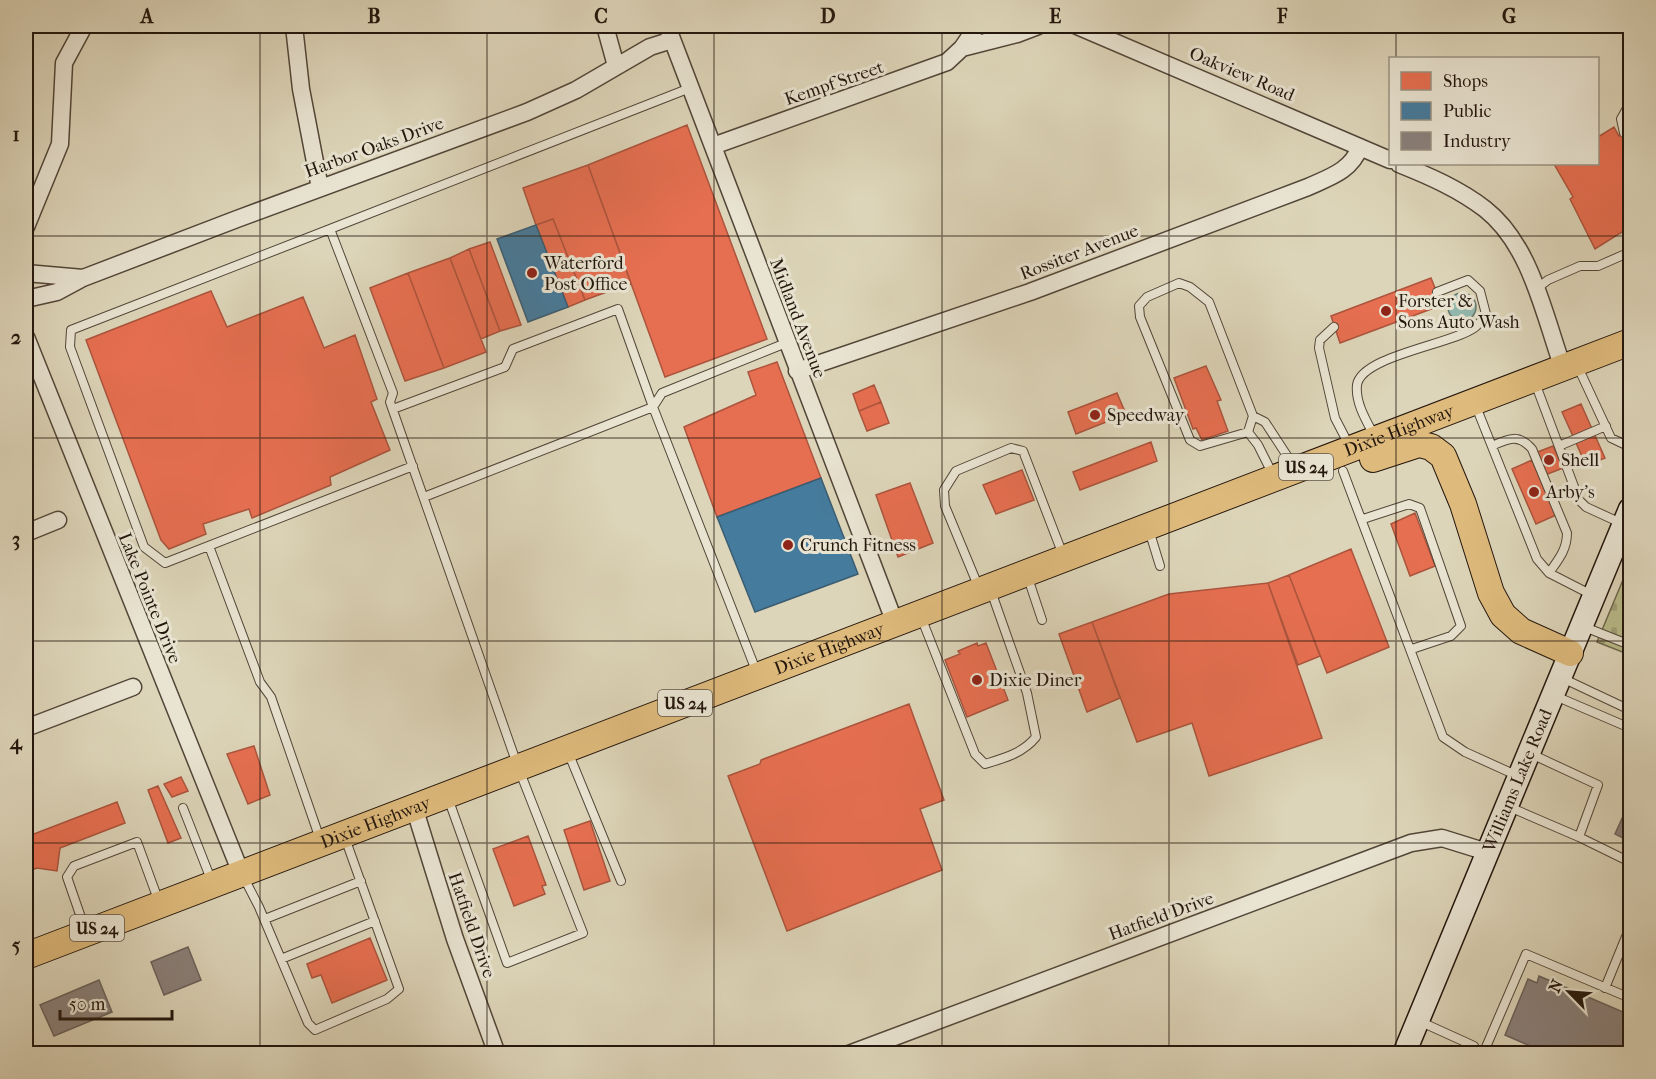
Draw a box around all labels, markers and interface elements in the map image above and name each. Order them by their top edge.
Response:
text: A [139,5,155,28]
text: B [367,5,381,28]
text: C [594,5,608,28]
text: D [820,5,836,28]
text: E [1049,5,1061,28]
text: F [1276,5,1288,28]
text: G [1502,5,1516,28]
street label: Oakview Road [1186,43,1298,106]
street label: Kempf Street [782,56,887,110]
legend [1389,57,1599,165]
text: Shops [1443,71,1488,92]
text: Public [1443,101,1491,122]
street label: Harbor Oaks Drive [302,113,447,182]
text: 1 [12,123,20,146]
text: Industry [1443,131,1512,152]
street label: Rossiter Avenue [1017,220,1142,285]
place label: Waterford Post Office [543,253,627,295]
street label: Midland Avenue [765,255,830,381]
marker: Waterford Post Office [525,266,539,280]
place label: Forster & Sons Auto Wash [1398,291,1520,333]
marker: Forster & Sons Auto Wash [1379,304,1393,318]
text: 2 [11,326,21,349]
street label: Dixie Highway [1341,400,1458,462]
place label: Speedway [1107,405,1186,426]
marker: Speedway [1088,408,1102,422]
place label: Shell [1561,450,1599,471]
marker: Shell [1542,453,1556,467]
road number: US 24 [1279,454,1333,480]
place label: Arby's [1545,482,1595,503]
marker: Arby's [1527,485,1541,499]
text: 3 [12,528,20,551]
street label: Lake Pointe Drive [114,530,185,667]
place label: Crunch Fitness [800,535,916,556]
marker: Crunch Fitness [781,538,795,552]
street label: Dixie Highway [771,618,889,680]
place label: Dixie Diner [989,670,1082,691]
marker: Dixie Diner [970,673,984,687]
road number: US 24 [658,690,712,716]
street label: Williams Lake Road [1478,706,1557,856]
text: 4 [9,731,23,755]
street label: Dixie Highway [317,792,435,853]
street label: Hatfield Drive [444,870,499,981]
street label: Hatfield Drive [1106,888,1217,945]
road number: US 24 [70,915,124,941]
text: 5 [12,934,21,957]
north arrow [1539,962,1599,1022]
text: N [1545,976,1567,995]
scale bar [60,983,172,1021]
text: 50 m [69,994,106,1015]

